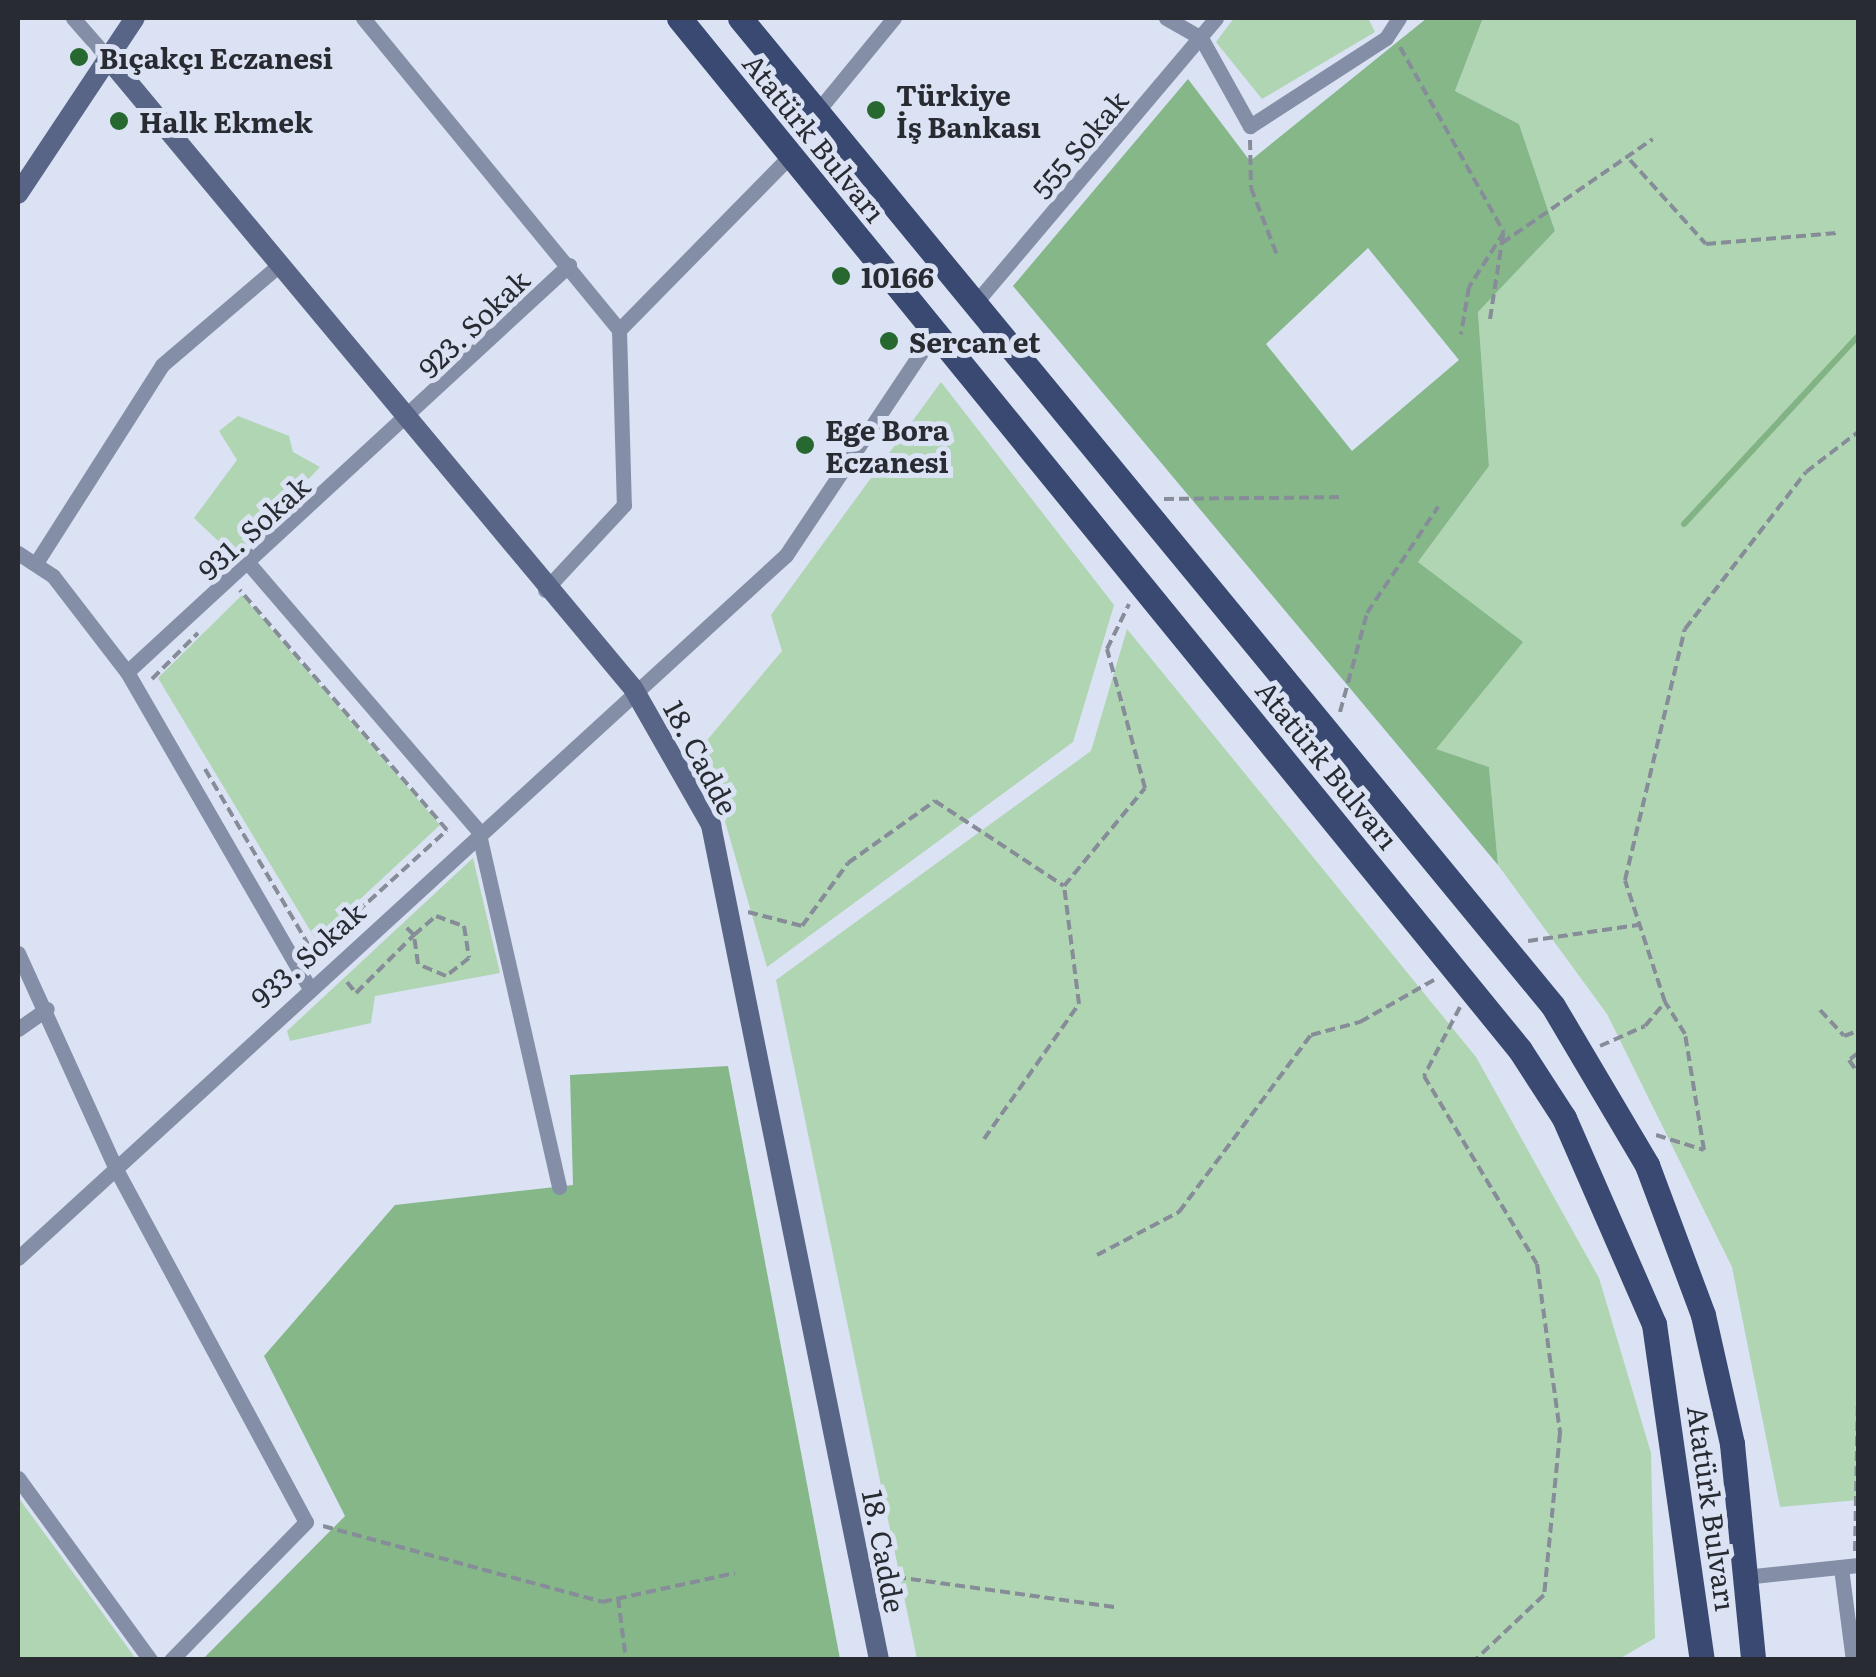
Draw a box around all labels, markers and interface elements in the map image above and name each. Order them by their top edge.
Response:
place label: Bıçakçı Eczanesi [99,40,333,74]
marker: Bıçakçı Eczanesi [68,46,90,68]
street label: Atatürk Bulvarı [737,46,893,228]
place label: Türkiye İş Bankası [896,77,1041,143]
street label: 555 Sokak [1024,83,1134,205]
marker: Türkiye İş Bankası [865,99,887,121]
place label: Halk Ekmek [139,104,313,138]
marker: Halk Ekmek [108,110,130,132]
place label: 10166 [861,259,934,293]
street label: 923. Sokak [411,262,535,384]
marker: 10166 [830,265,852,287]
place label: Sercan et [909,324,1041,358]
marker: Sercan et [878,330,900,352]
place label: Ege Bora Eczanesi [825,412,949,478]
marker: Ege Bora Eczanesi [794,434,816,456]
street label: 931. Sokak [190,468,316,586]
street label: Atatürk Bulvarı [1250,673,1406,855]
street label: 18. Cadde [658,694,746,820]
street label: 933. Sokak [243,894,371,1014]
street label: Atatürk Bulvarı [1682,1403,1744,1613]
street label: 18. Cadde [857,1487,913,1615]

